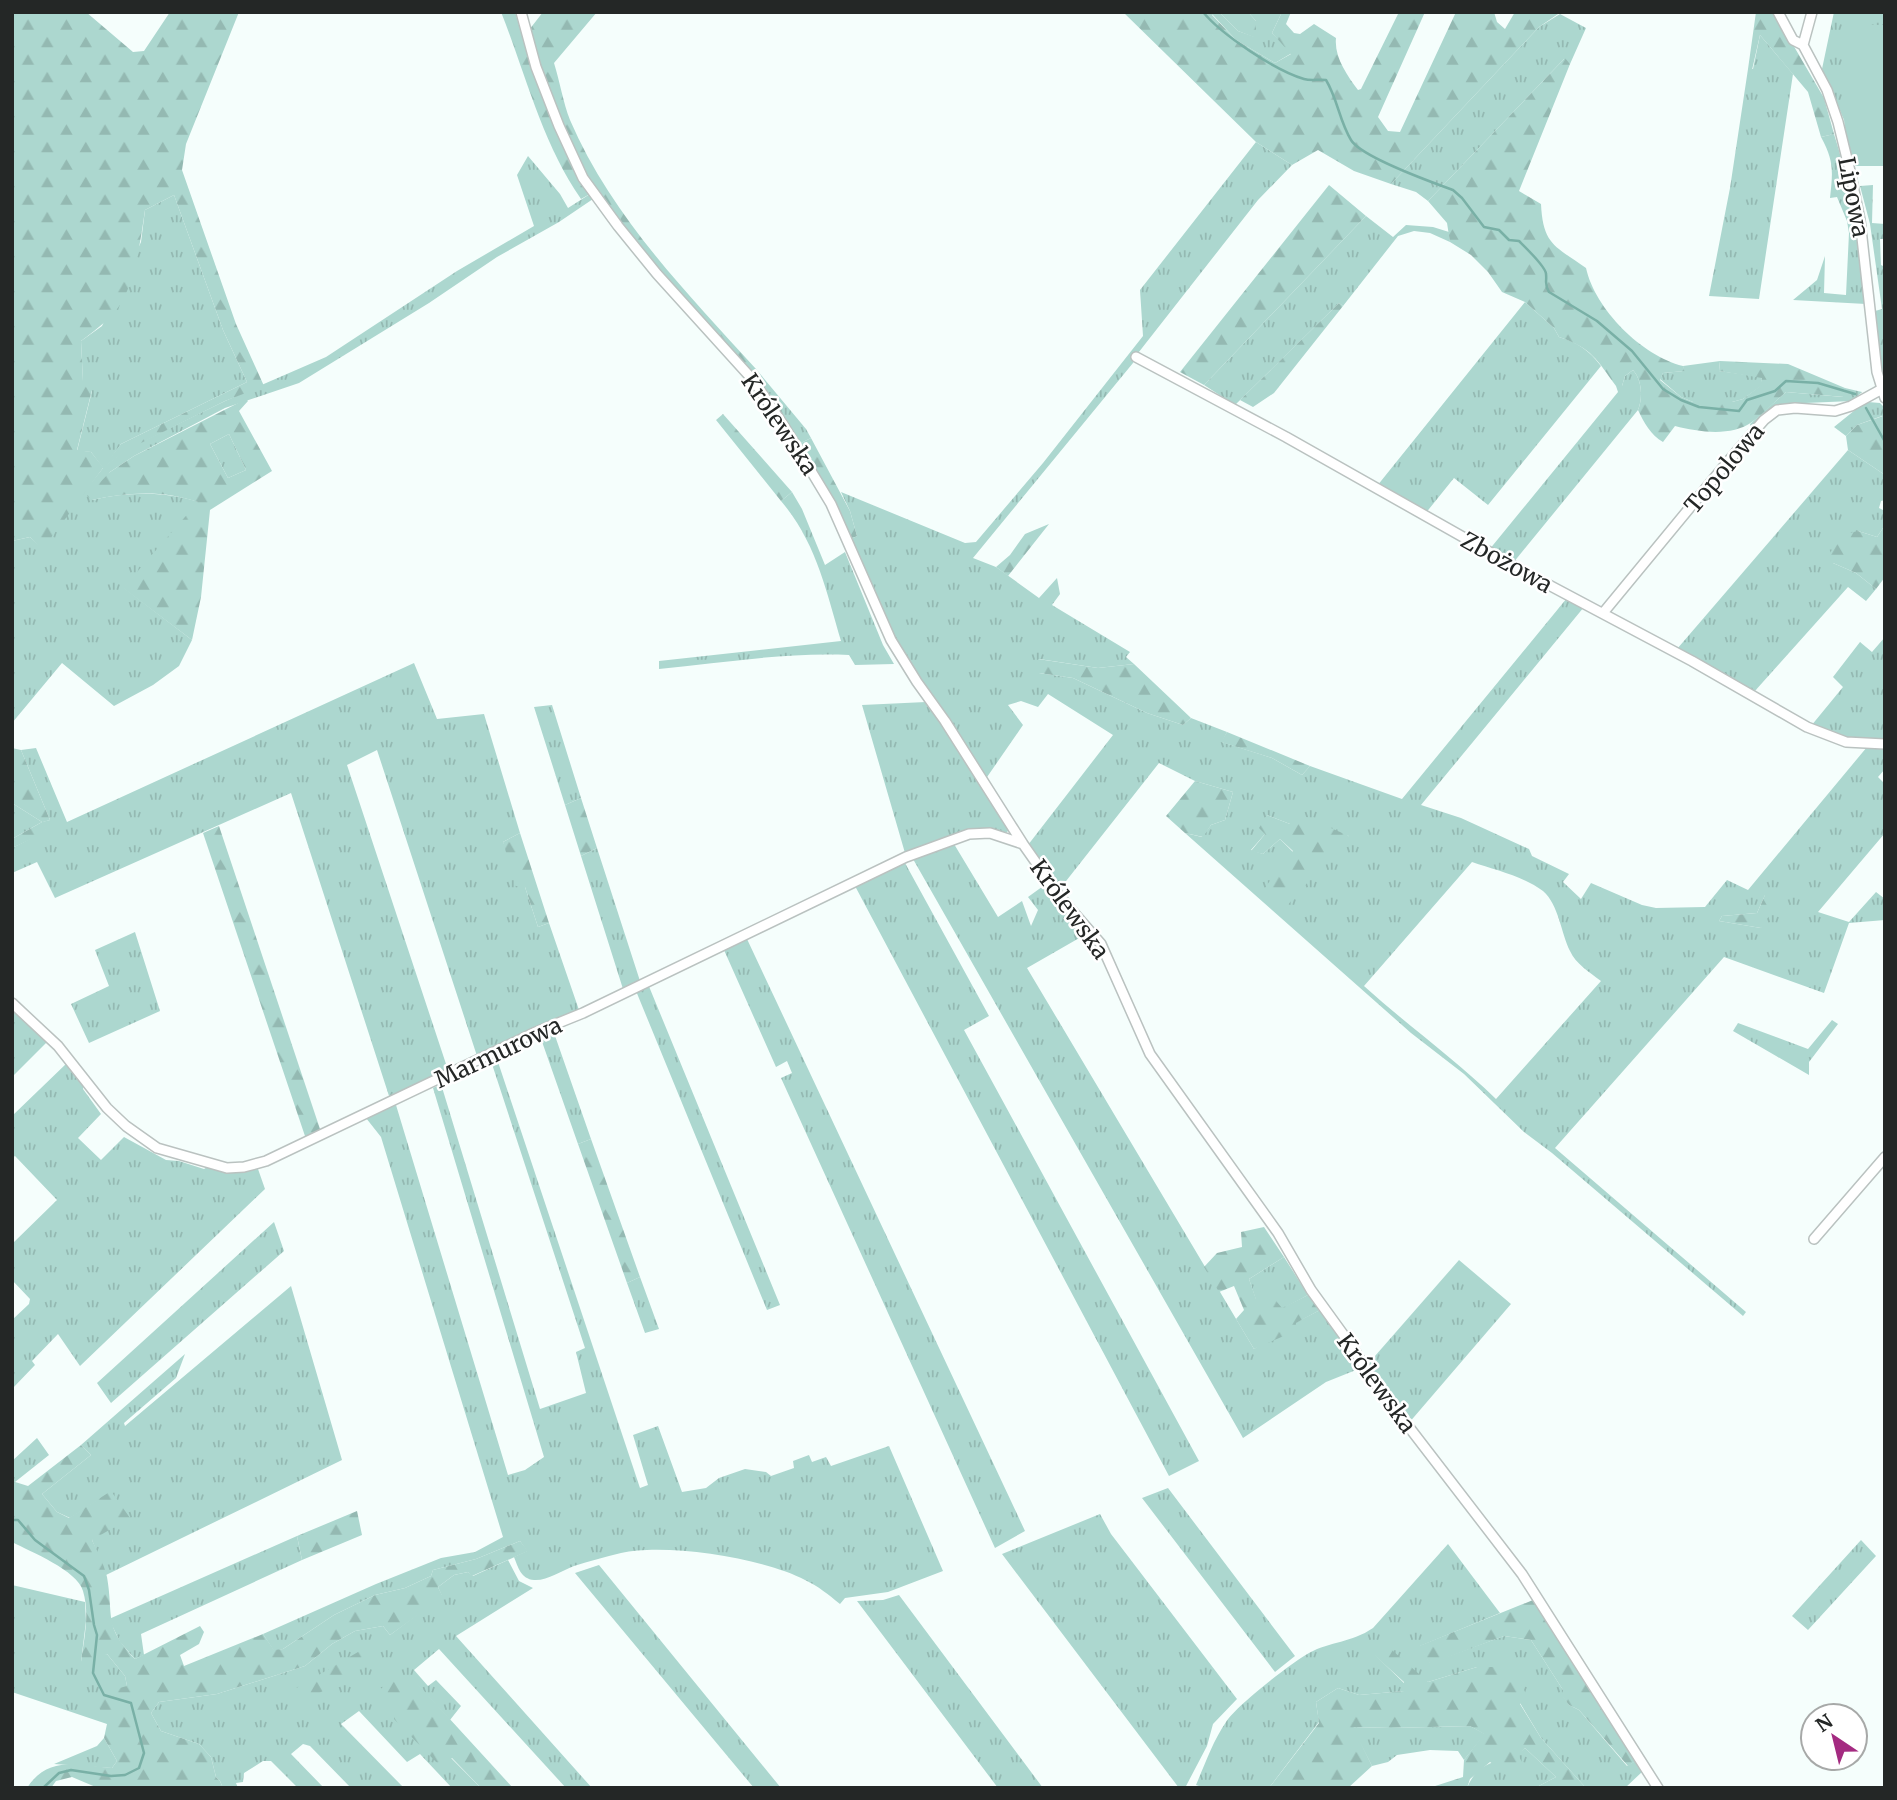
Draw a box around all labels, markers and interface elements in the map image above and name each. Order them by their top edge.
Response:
street label: Lipowa [1832,154,1876,240]
street label: Królewska [735,368,825,480]
street label: Topolowa [1678,417,1770,519]
street label: Zbożowa [1456,525,1558,599]
street label: Królewska [1024,853,1116,965]
street label: Marmurowa [430,1010,566,1094]
street label: Królewska [1331,1327,1423,1439]
north arrow [1799,1702,1869,1772]
text: N [1811,1709,1837,1737]

